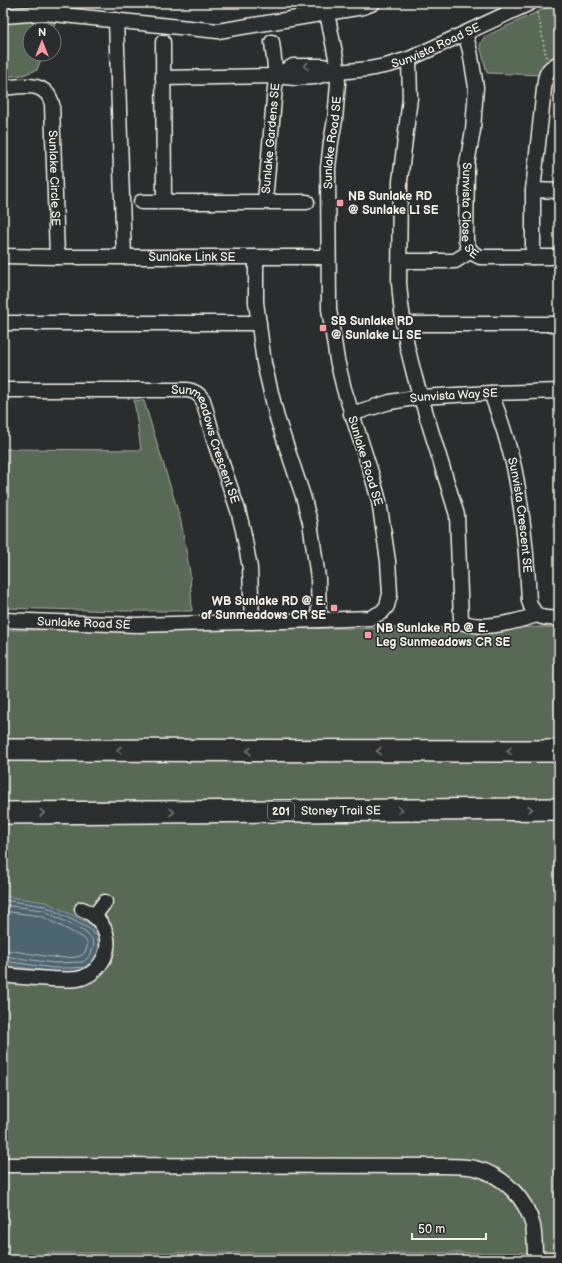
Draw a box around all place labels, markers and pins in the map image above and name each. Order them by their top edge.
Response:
place label: NB Sunlake RD @ Sunlake LI SE [348,189,439,218]
marker: NB Sunlake RD @ Sunlake LI SE [335,198,345,208]
place label: SB Sunlake RD @ Sunlake LI SE [331,314,422,343]
marker: SB Sunlake RD @ Sunlake LI SE [318,323,328,333]
place label: WB Sunlake RD @ E. of Sunmeadows CR SE [201,594,326,623]
marker: WB Sunlake RD @ E. of Sunmeadows CR SE [329,603,339,613]
place label: NB Sunlake RD @ E. Leg Sunmeadows CR SE [376,621,511,650]
marker: NB Sunlake RD @ E. Leg Sunmeadows CR SE [363,630,373,640]

